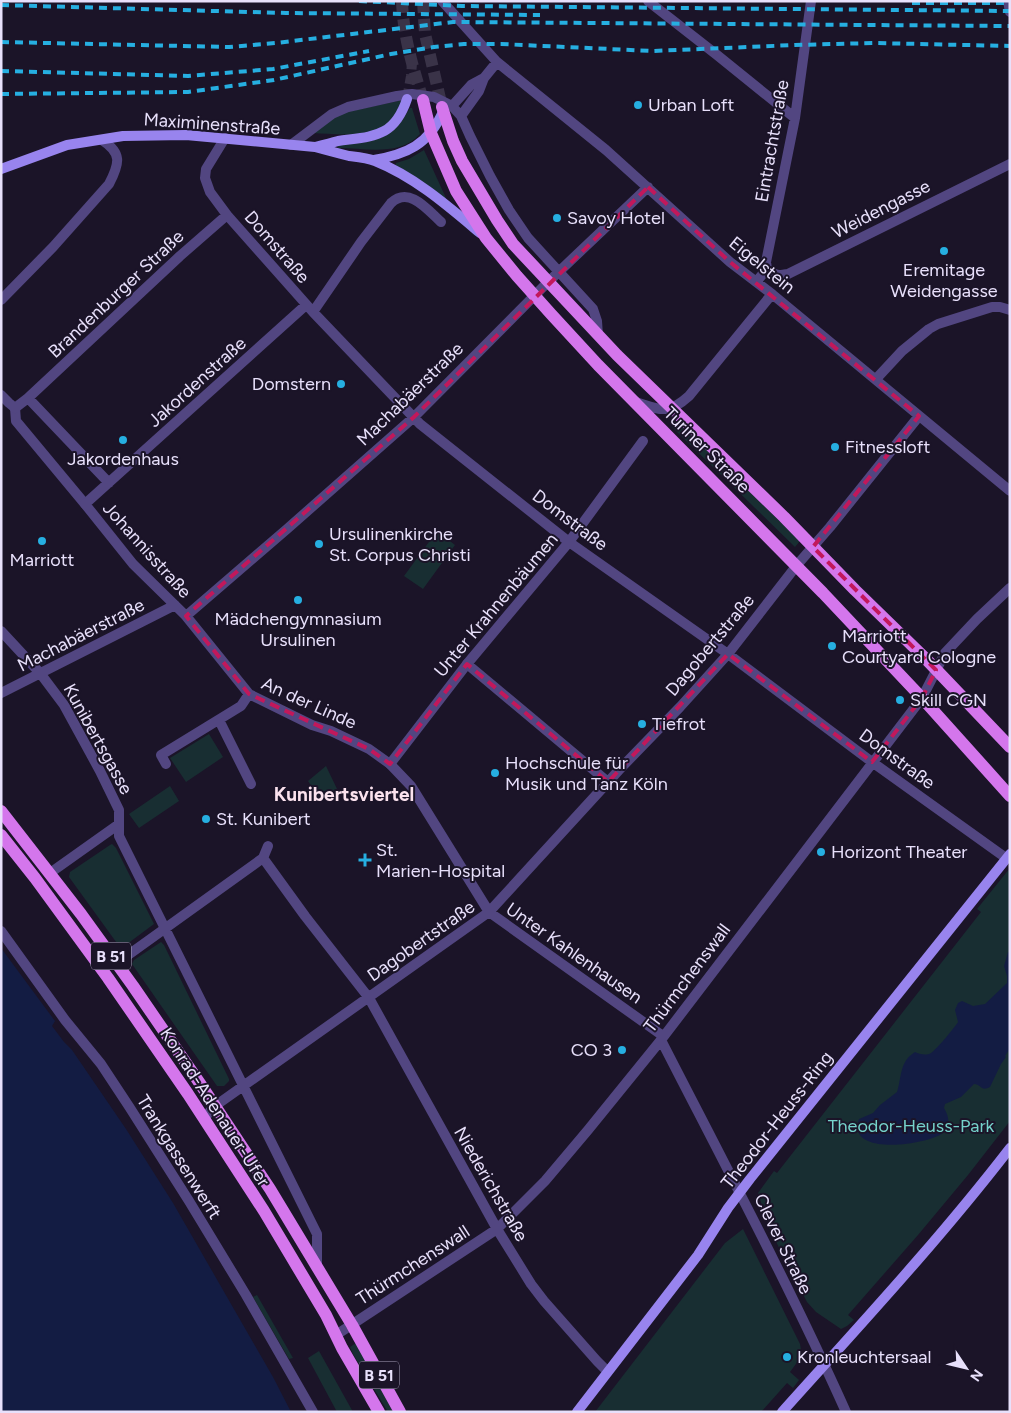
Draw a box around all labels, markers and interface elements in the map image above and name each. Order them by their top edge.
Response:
street label: Eintrachtstraße [750,78,794,204]
place label: Urban Loft [648,94,734,116]
marker: Urban Loft [632,99,644,111]
street label: Maximinenstraße [143,108,281,140]
street label: Weidengasse [828,175,934,243]
street label: Domstraße [240,206,314,288]
place label: Savoy Hotel [567,207,665,229]
marker: Savoy Hotel [551,212,563,224]
street label: Brandenburger Straße [44,225,189,363]
street label: Eigelstein [725,232,799,298]
marker: Eremitage Weidengasse [938,245,950,257]
place label: Eremitage Weidengasse [890,259,998,302]
street label: Jakordenstraße [143,332,251,432]
street label: Machabäerstraße [352,338,468,450]
place label: Domstern [252,373,331,395]
marker: Domstern [335,378,347,390]
street label: Turiner Straße [659,402,755,498]
marker: Jakordenhaus [117,434,129,446]
place label: Fitnessloft [845,436,930,458]
marker: Fitnessloft [829,441,841,453]
place label: Jakordenhaus [67,448,179,470]
street label: Domstraße [528,485,612,556]
street label: Johannisstraße [98,497,196,603]
place label: Ursulinenkirche St. Corpus Christi [329,523,471,566]
street label: Unter Krahnenbäumen [429,529,563,681]
marker: Marriott [36,535,48,547]
marker: Ursulinenkirche St. Corpus Christi [313,538,325,550]
place label: Marriott [10,549,75,571]
street label: Dagobertstraße [661,589,759,700]
street label: Machabäerstraße [14,593,148,676]
marker: Mädchengymnasium Ursulinen [292,594,304,606]
place label: Mädchengymnasium Ursulinen [214,608,382,651]
place label: Marriott Courtyard Cologne [842,625,996,668]
marker: Marriott Courtyard Cologne [826,640,838,652]
street label: An der Linde [258,672,360,734]
street label: Kunibertsgasse [59,680,138,798]
place label: Skill CGN [910,689,987,711]
marker: Skill CGN [894,694,906,706]
place label: Tiefrot [652,713,706,735]
marker: Tiefrot [636,718,648,730]
street label: Domstraße [855,724,939,794]
place label: Hochschule für Musik und Tanz Köln [505,752,668,795]
marker: Hochschule für Musik und Tanz Köln [489,767,501,779]
district label: Kunibertsviertel [274,783,414,806]
place label: St. Kunibert [216,808,311,830]
marker: St. Kunibert [200,813,212,825]
place label: St. Marien-Hospital [376,839,505,882]
place label: Horizont Theater [831,841,967,863]
marker: Horizont Theater [815,846,827,858]
marker: St. Marien-Hospital [358,853,372,867]
street label: Dagobertstraße [363,896,479,986]
street label: Unter Kahlenhausen [502,898,646,1008]
street label: Thürmchenswall [639,919,735,1037]
road number: B 51 [91,942,131,969]
street label: Konrad-Adenauer-Ufer [155,1023,275,1191]
place label: CO 3 [571,1039,612,1061]
marker: CO 3 [616,1044,628,1056]
street label: Theodor-Heuss-Ring [716,1047,838,1193]
street label: Trankgassenwerft [132,1091,226,1223]
park label: Theodor-Heuss-Park [828,1115,995,1137]
street label: Niederichstraße [449,1123,533,1245]
street label: Clever Straße [749,1190,817,1298]
street label: Thürmchenswall [352,1220,474,1310]
north arrow [941,1343,991,1393]
place label: Kronleuchtersaal [797,1346,932,1368]
marker: Kronleuchtersaal [781,1351,793,1363]
road number: B 51 [359,1362,399,1388]
text: N [966,1366,986,1384]

